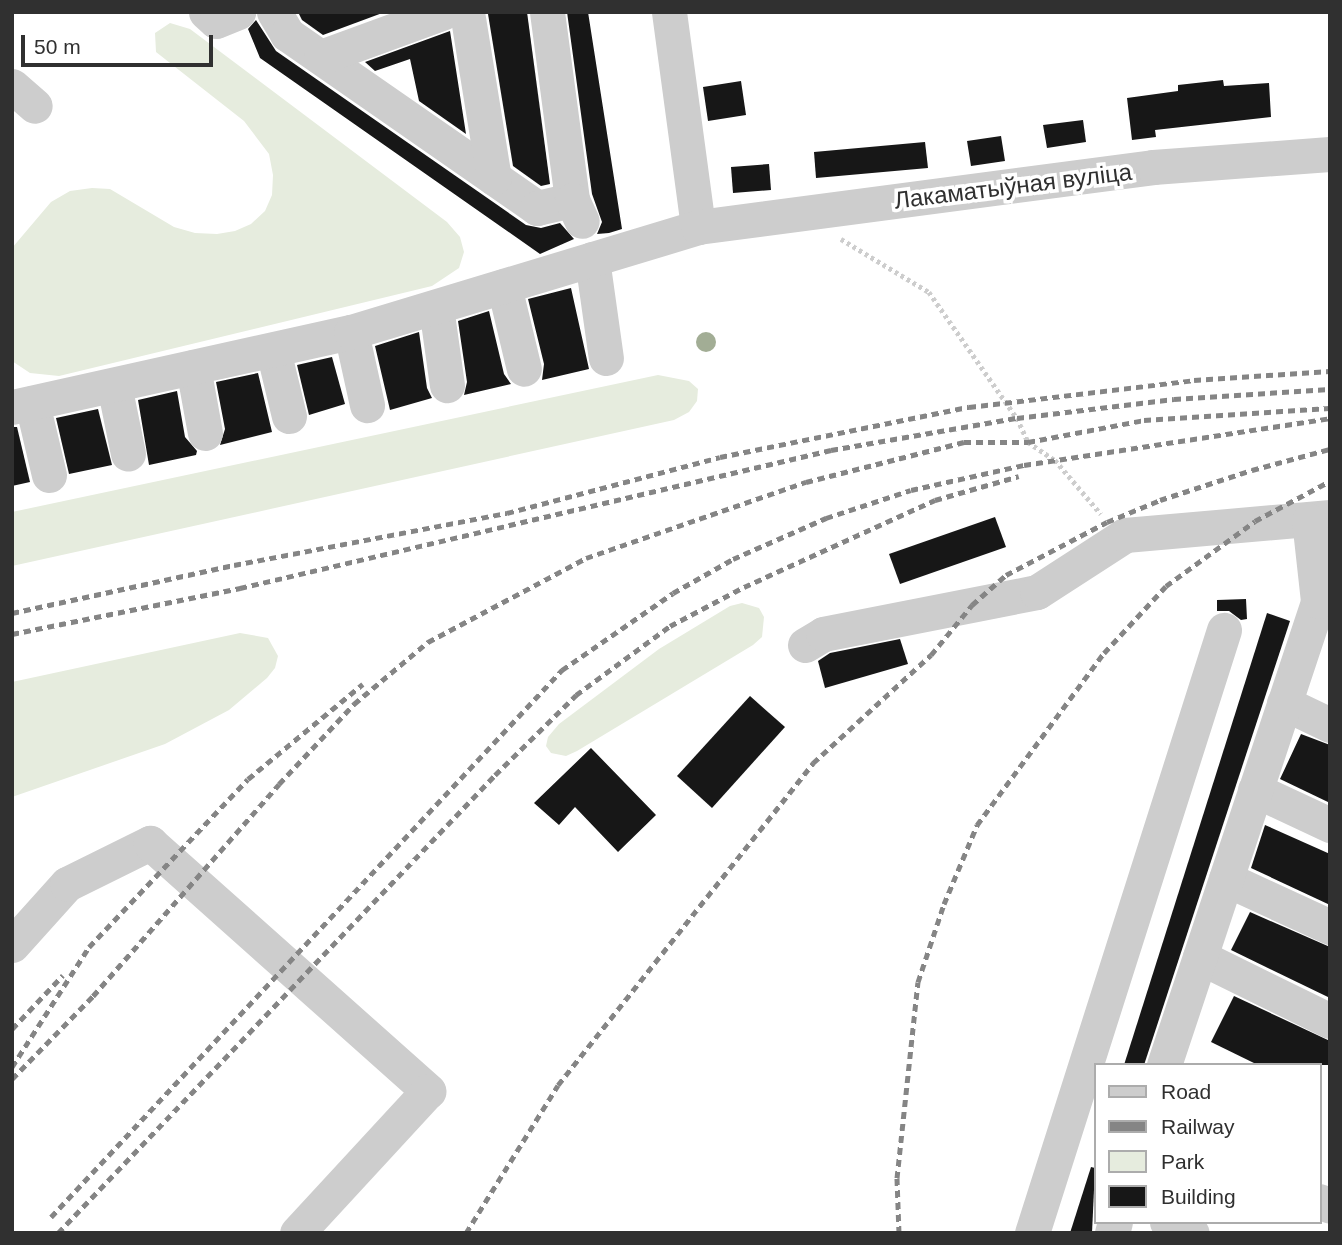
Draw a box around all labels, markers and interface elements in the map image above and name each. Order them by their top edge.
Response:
scale bar [24,21,217,65]
text: 50 m [34,35,81,58]
street label: Лакаматыўная вуліца [892,157,1134,215]
legend [1094,1063,1321,1224]
text: Road [1161,1080,1211,1103]
text: Railway [1161,1115,1235,1138]
text: Park [1161,1150,1204,1173]
text: Building [1161,1185,1236,1208]

